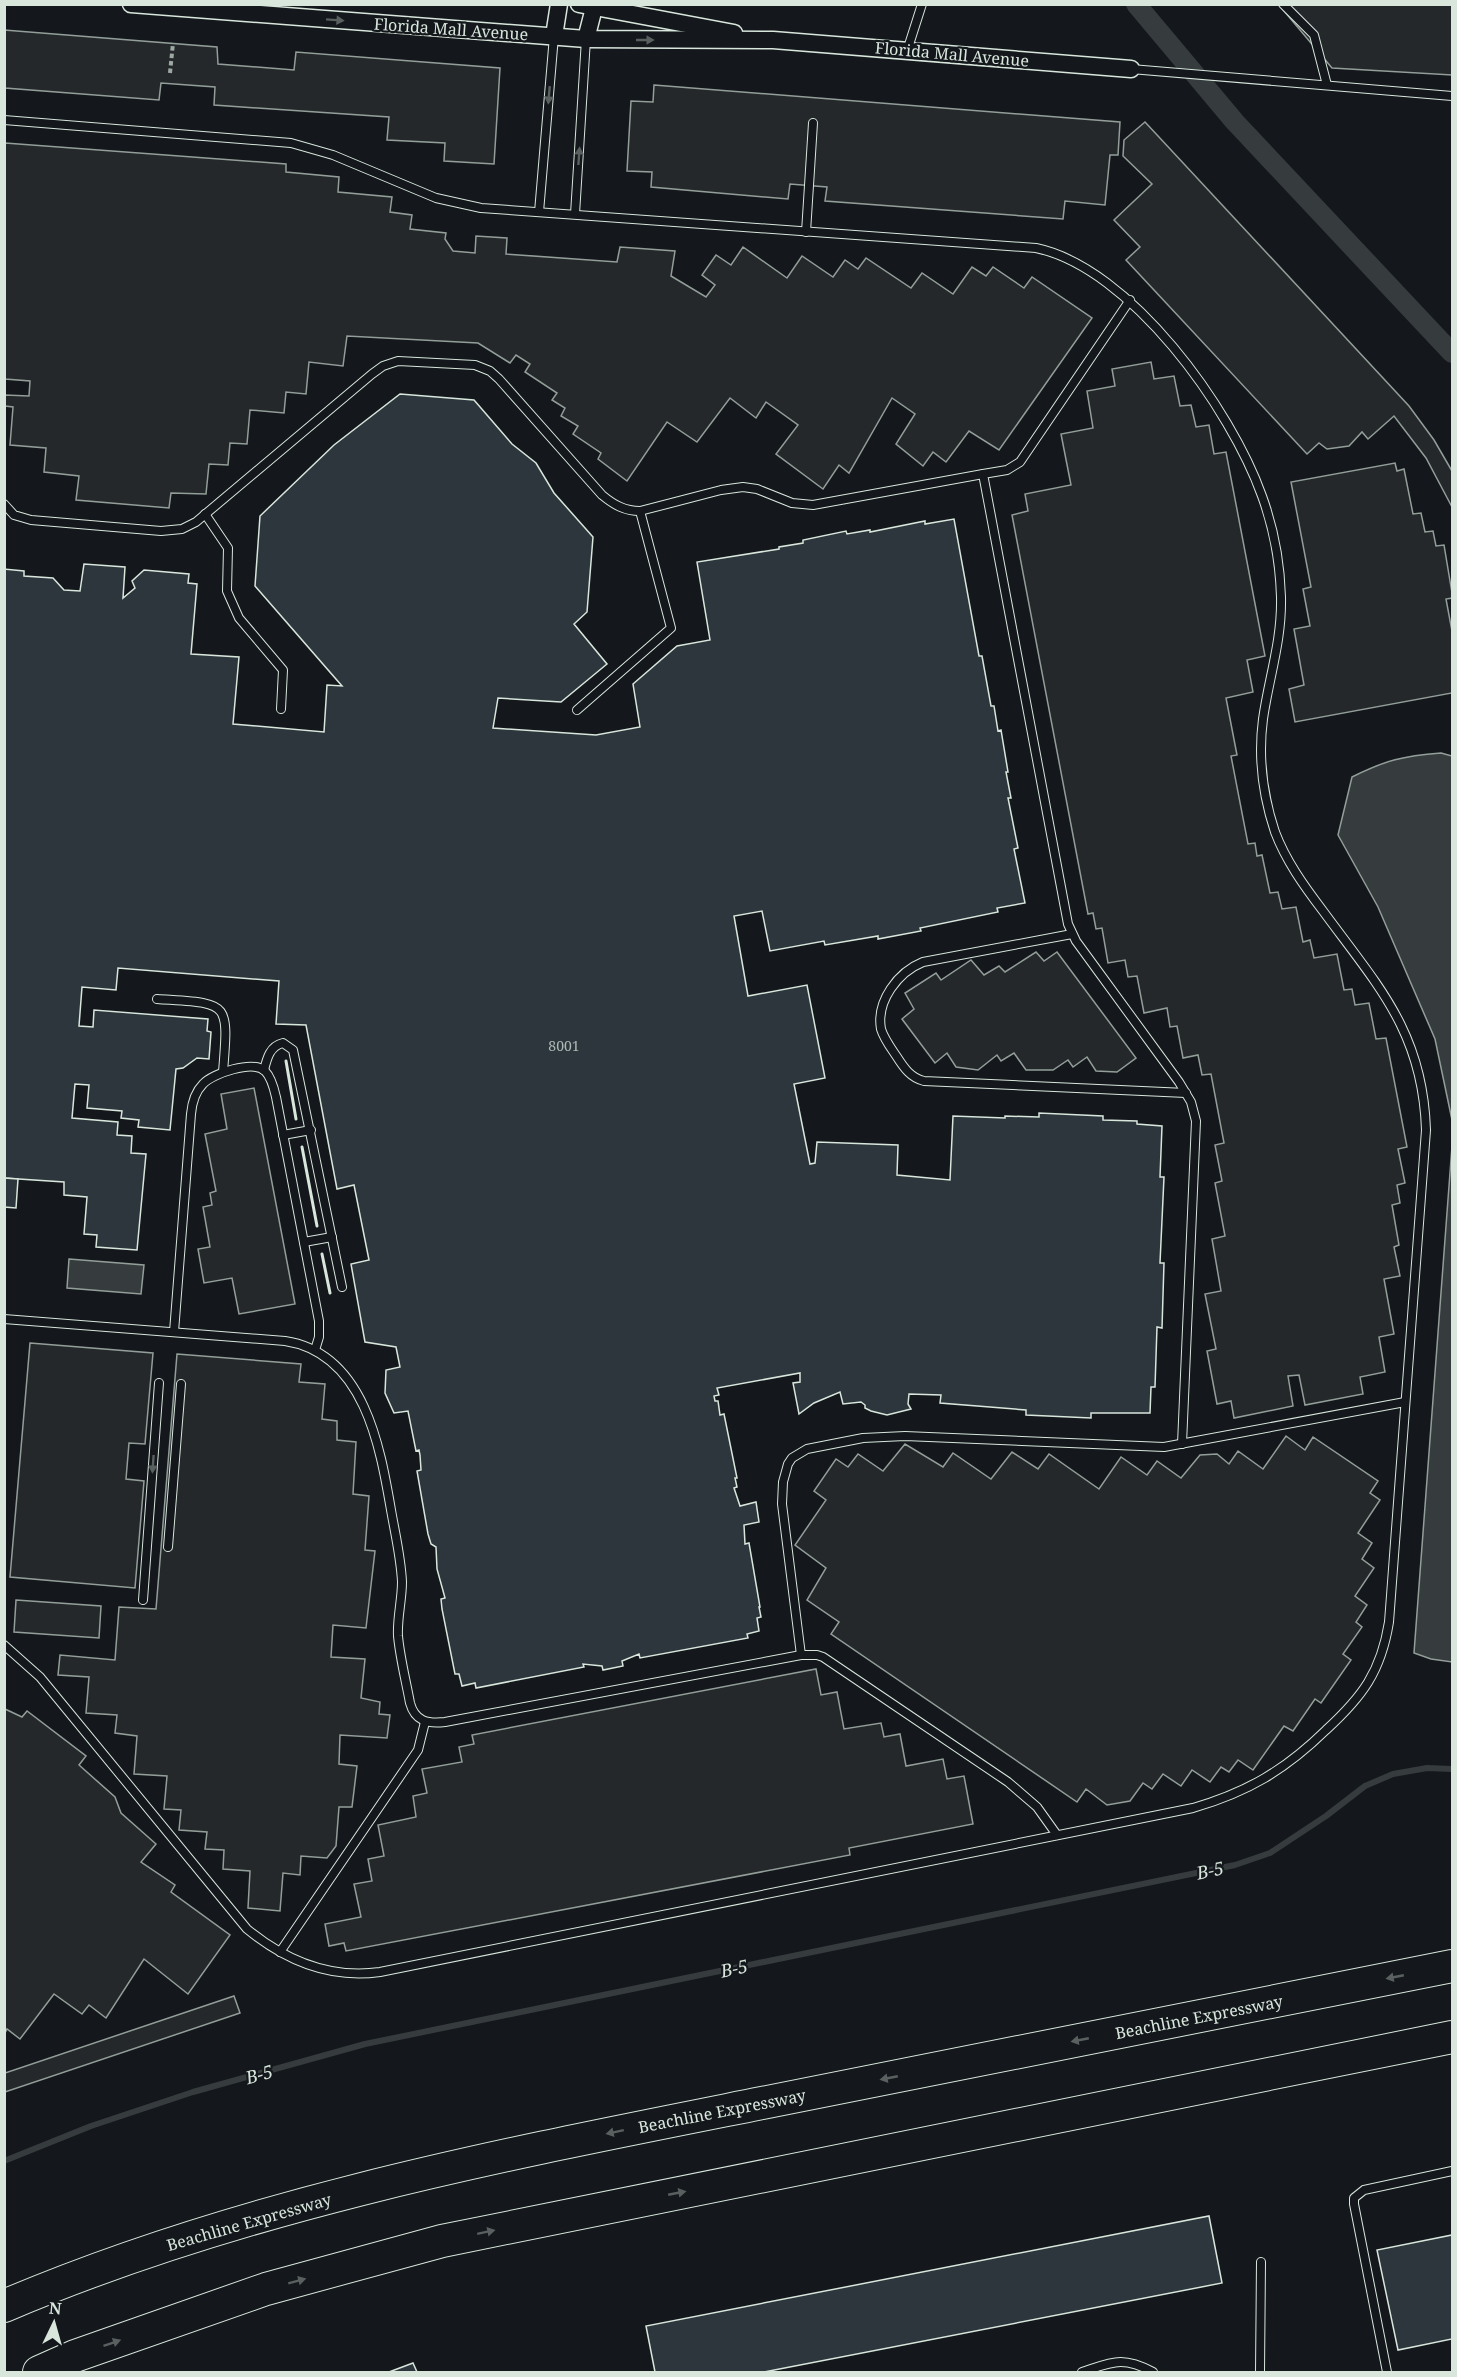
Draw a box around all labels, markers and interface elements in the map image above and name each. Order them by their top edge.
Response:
street label: Florida Mall Avenue [373,13,529,45]
one-way arrow [326,15,345,25]
one-way arrow [635,35,654,45]
street label: Florida Mall Avenue [874,36,1030,72]
one-way arrow [544,85,554,104]
one-way arrow [574,146,583,165]
house number: 8001 [548,1036,580,1055]
one-way arrow [148,1454,158,1473]
water label: B-5 [1193,1855,1226,1885]
water label: B-5 [717,1953,750,1983]
one-way arrow [1385,1973,1404,1982]
street label: Beachline Expressway [1113,1990,1286,2044]
one-way arrow [1071,2036,1090,2045]
water label: B-5 [242,2059,275,2090]
one-way arrow [879,2074,898,2083]
street label: Beachline Expressway [636,2084,809,2138]
one-way arrow [606,2128,625,2137]
street label: Beachline Expressway [164,2188,335,2256]
one-way arrow [667,2188,686,2197]
one-way arrow [477,2227,496,2236]
one-way arrow [288,2276,306,2285]
north arrow [24,2293,84,2353]
text: N [48,2297,63,2320]
one-way arrow [103,2338,121,2348]

